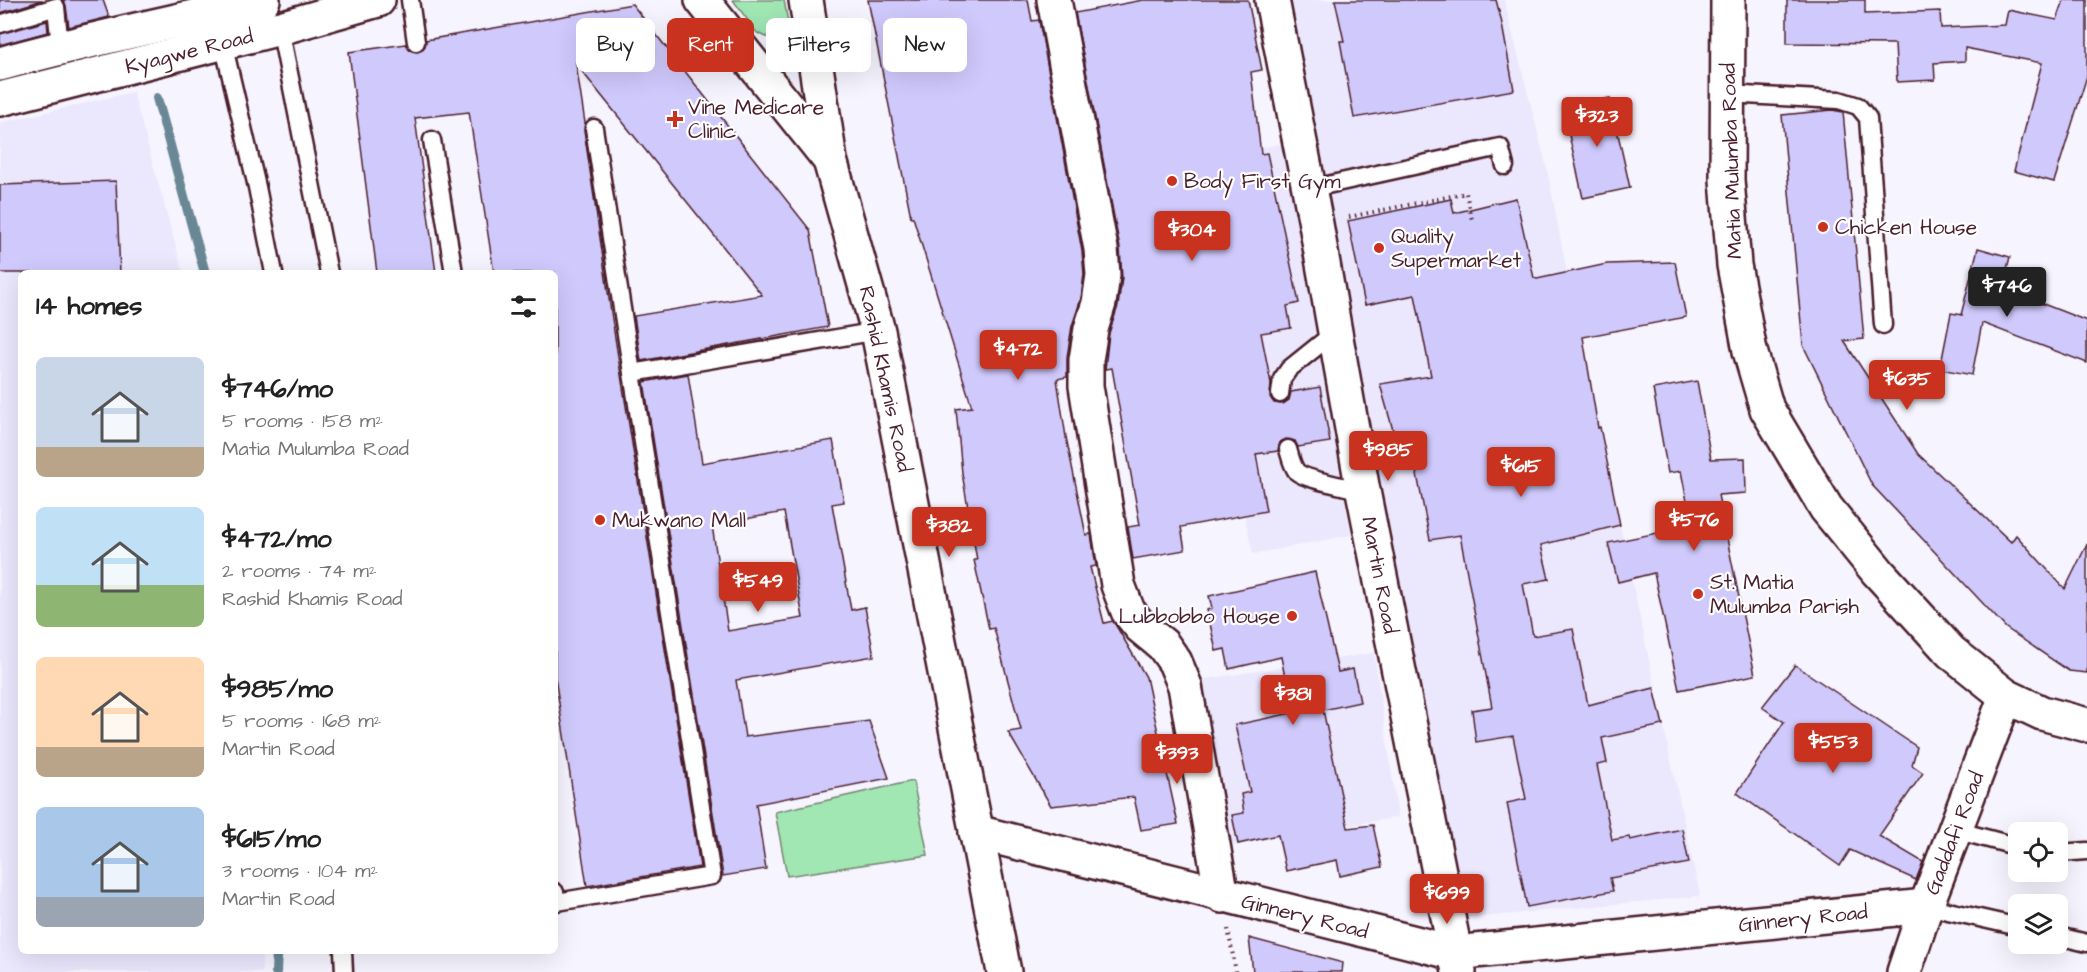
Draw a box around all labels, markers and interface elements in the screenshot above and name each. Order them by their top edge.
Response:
chip: Buy [576,18,655,72]
chip: Rent [667,18,754,72]
chip: Filters [766,18,871,72]
chip: New [883,18,967,72]
street label: Kyagwe Road [122,22,257,83]
street label: Matia Mulumba Road [1714,62,1749,260]
place label: Vine Medicare Clinic [688,93,824,146]
pin: $323 [1561,97,1633,148]
text: $323 [1576,102,1618,130]
marker: Vine Medicare Clinic [666,110,684,128]
place label: Body First Gym [1184,167,1341,198]
marker: Body First Gym [1165,174,1179,188]
pin: $304 [1156,211,1228,262]
place label: Chicken House [1835,213,1977,242]
text: $304 [1168,216,1216,244]
marker: Chicken House [1816,220,1830,234]
place label: Quality Supermarket [1391,222,1522,276]
marker: Quality Supermarket [1372,241,1386,255]
pin: $746 [1971,267,2043,318]
text: $746 [1982,272,2032,300]
street label: Rashid Khamis Road [852,283,919,475]
text: 14 homes [36,288,142,324]
icon: filters [507,290,540,323]
pin: $472 [982,330,1054,381]
text: $472 [994,335,1042,363]
pin: $635 [1871,360,1943,411]
text: $635 [1883,365,1931,393]
text: $746/mo [222,371,333,407]
icon: home [84,381,156,453]
text: 5 rooms · 158 m² [222,407,383,435]
pin: $985 [1352,431,1424,482]
text: Matia Mulumba Road [222,435,409,463]
text: $985 [1363,436,1413,464]
pin: $615 [1485,447,1557,498]
text: $615 [1501,452,1541,480]
pin: $576 [1658,501,1730,552]
place label: Mukwano Mall [612,506,746,535]
text: $576 [1669,506,1719,534]
pin: $382 [913,507,985,558]
text: $382 [926,512,972,540]
marker: Mukwano Mall [593,513,607,527]
street label: Martin Road [1354,514,1405,636]
text: $472/mo [222,521,332,557]
icon: home [84,531,156,603]
text: 2 rooms · 74 m² [222,557,376,585]
pin: $549 [722,562,794,613]
text: $549 [733,567,783,595]
place label: St. Matia Mulumba Parish [1710,568,1860,621]
text: Rashid Khamis Road [222,585,402,613]
marker: St. Matia Mulumba Parish [1691,587,1705,601]
place label: Lubbobbo House [1119,602,1280,631]
marker: Lubbobbo House [1285,609,1299,623]
text: $985/mo [222,671,333,707]
pin: $381 [1257,675,1329,726]
text: $381 [1275,680,1311,708]
icon: home [84,681,156,753]
text: 5 rooms · 168 m² [222,707,381,735]
pin: $553 [1797,723,1869,774]
text: $553 [1808,728,1858,756]
pin: $393 [1141,734,1213,785]
text: Martin Road [222,735,335,763]
text: $393 [1156,739,1198,767]
street label: Gaddafi Road [1918,767,1991,899]
text: $615/mo [222,821,321,857]
map controls [2008,822,2068,954]
button: locate [2008,822,2068,882]
icon: home [84,831,156,903]
text: 3 rooms · 104 m² [222,857,378,885]
pin: $699 [1411,874,1483,925]
text: $699 [1424,879,1470,907]
text: Martin Road [222,885,335,913]
street label: Ginnery Road [1238,887,1372,948]
button: layers [2008,894,2068,954]
street label: Ginnery Road [1737,897,1870,942]

